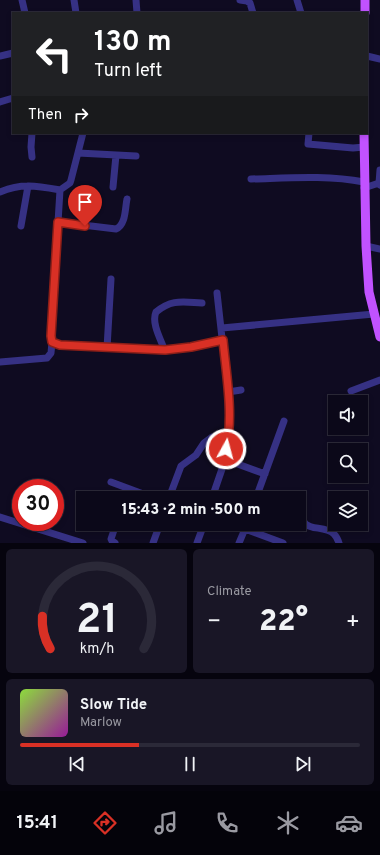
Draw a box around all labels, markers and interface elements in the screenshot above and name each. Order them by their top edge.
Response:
text: 130 m [94,25,172,61]
icon: left [28,28,80,80]
text: Turn left [94,60,162,83]
icon: right [70,104,92,126]
text: Then [28,106,62,125]
pin [68,185,102,226]
icon: arrive [74,191,96,213]
map controls [328,395,368,531]
button: sound [328,395,368,435]
position arrow [205,428,247,470]
button: search [328,443,368,483]
speed limit sign: 30 [12,479,64,531]
button: layers [328,491,368,531]
text: 15:43 · 2 min · 500 m [122,501,260,520]
text: Climate [207,584,252,600]
text: 21 [75,595,118,648]
text: 22° [259,604,308,641]
text: − [207,609,221,636]
text: + [346,609,360,636]
text: km/h [79,640,114,658]
text: Slow Tide [80,696,147,715]
text: Marlow [80,715,122,731]
icon: previous [66,753,88,775]
icon: pause [179,753,201,775]
icon: next [292,753,314,775]
icon: directions [91,809,119,837]
icon: music [152,809,180,837]
icon: phone [213,809,241,837]
icon: climate [274,809,302,837]
icon: car [335,809,363,837]
text: 15:41 [17,812,58,835]

